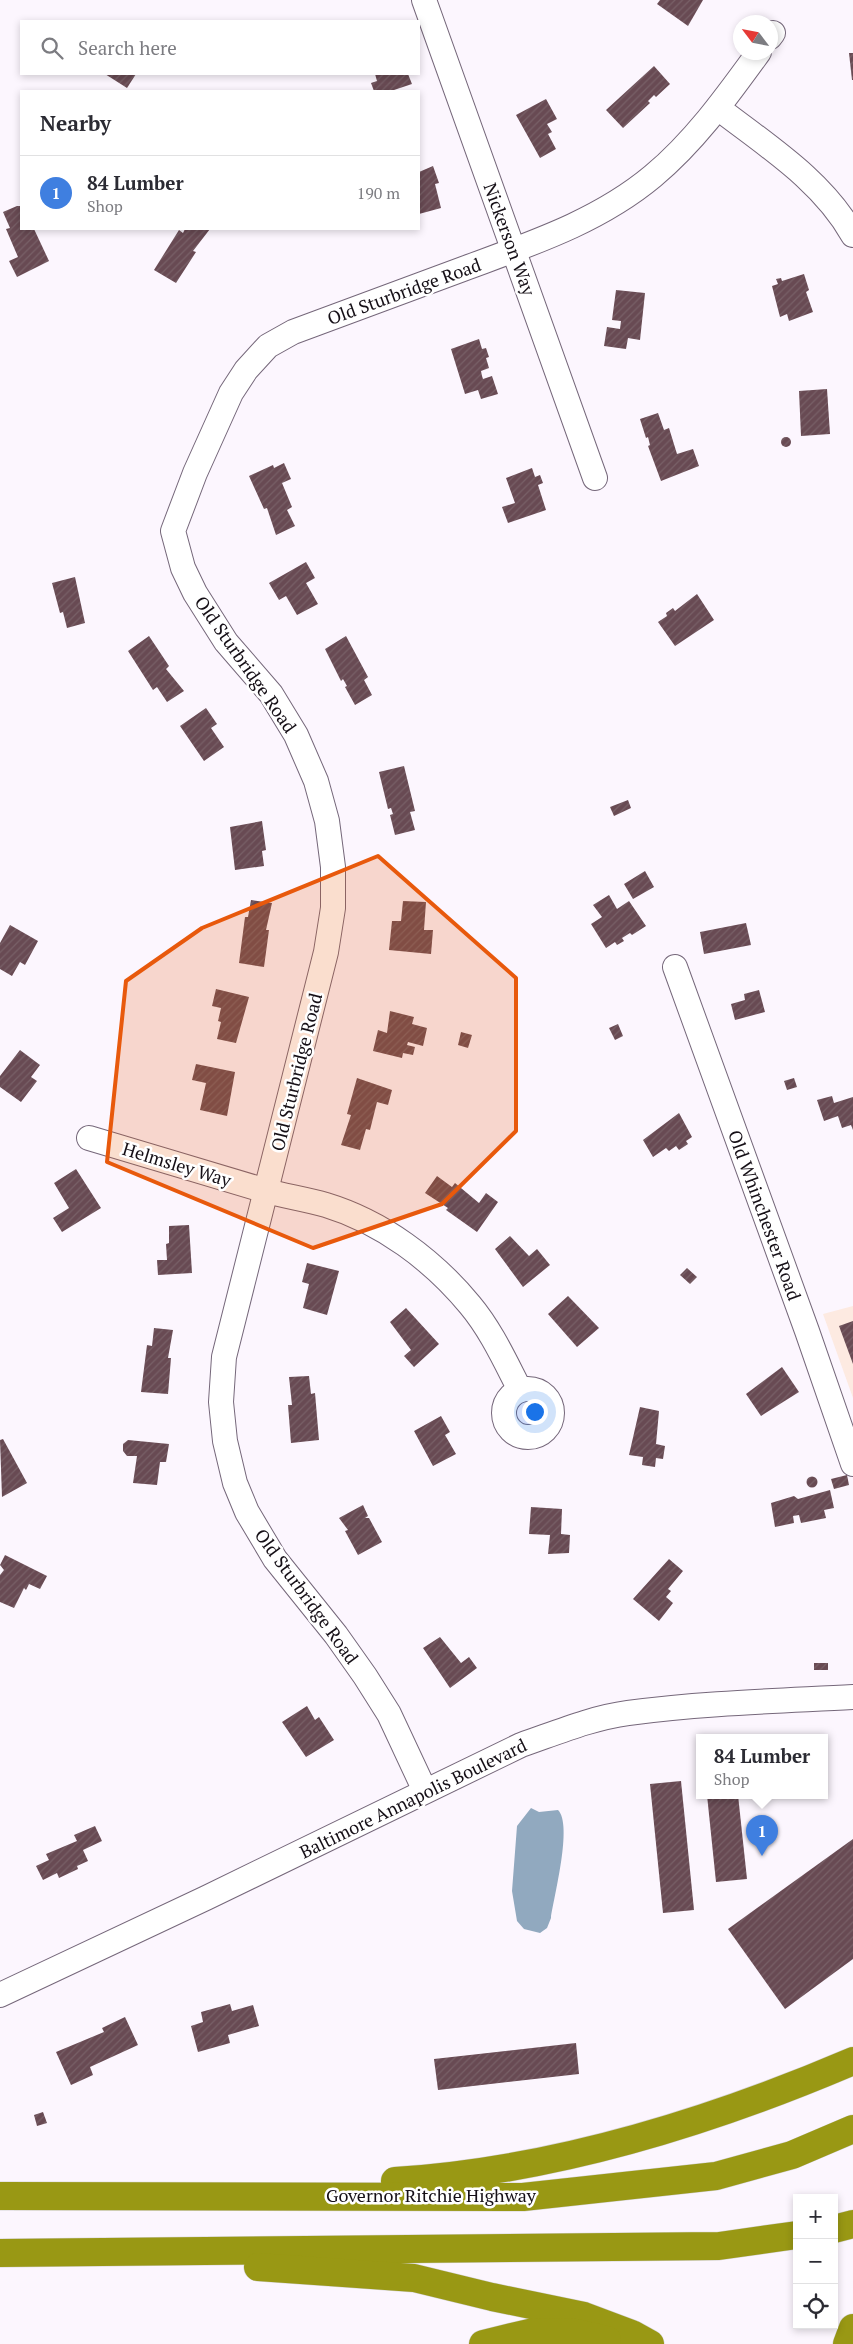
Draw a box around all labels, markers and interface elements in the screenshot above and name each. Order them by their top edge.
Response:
north arrow [733,15,778,60]
search box [20,20,420,75]
icon: search [38,34,66,62]
text: Search here [78,35,177,60]
text: Nearby [40,109,111,137]
text: 84 Lumber [87,170,184,195]
street label: Nickerson Way [478,179,542,300]
text: 1 [51,182,61,204]
text: 190 m [357,182,400,204]
text: Shop [87,195,123,217]
street label: Old Sturbridge Road [324,252,484,330]
street label: Old Sturbridge Road [190,591,302,737]
street label: Old Sturbridge Road [265,991,327,1153]
street label: Old Whinchester Road [723,1127,807,1303]
street label: Helmsley Way [120,1136,235,1192]
your location [522,1399,548,1425]
street label: Old Sturbridge Road [250,1523,364,1669]
street label: Baltimore Annapolis Boulevard [296,1732,530,1864]
popup [696,1734,828,1799]
text: 84 Lumber [714,1743,810,1768]
text: Shop [714,1768,750,1790]
pin: 1 [746,1815,778,1856]
street label: Governor Ritchie Highway [326,2183,537,2207]
map controls [793,2194,838,2329]
button: + [793,2194,838,2239]
button: − [793,2239,838,2284]
button: locate [793,2284,838,2329]

